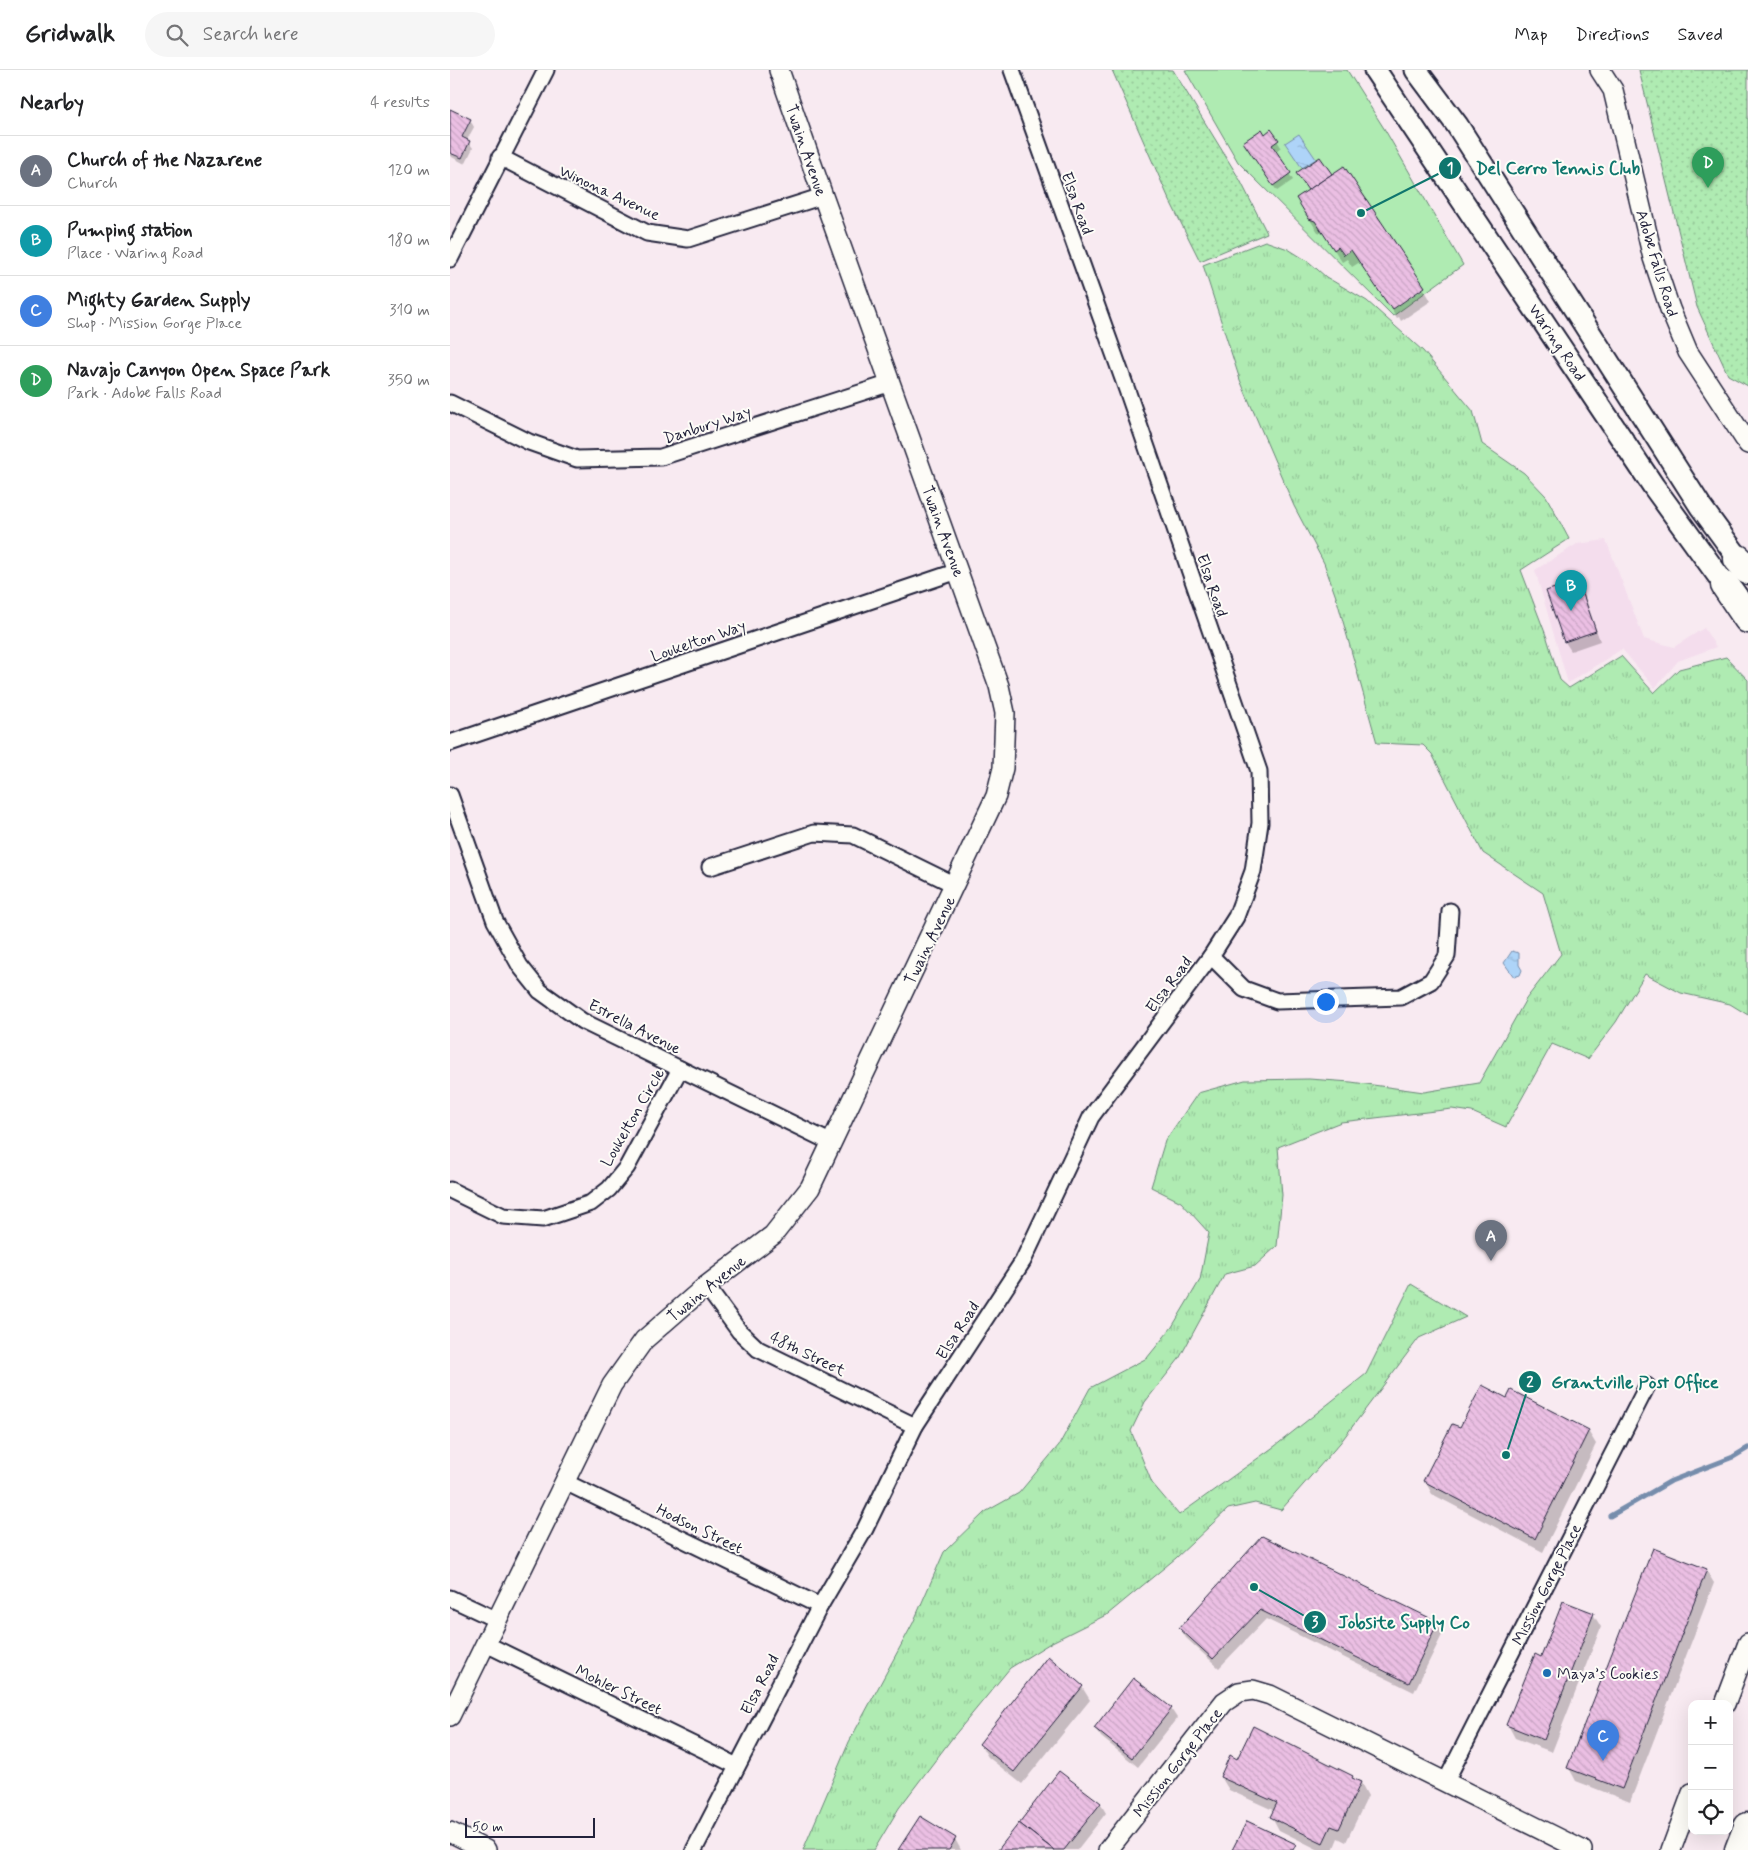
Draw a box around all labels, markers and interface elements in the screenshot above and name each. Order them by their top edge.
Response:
search box [145,12,495,57]
text: Gridwalk [25,19,115,50]
icon: search [163,21,191,49]
text: Search here [203,22,298,47]
text: Map [1515,23,1548,47]
text: Directions [1576,23,1650,47]
text: Saved [1678,23,1723,47]
text: Nearby [20,89,84,117]
text: 4 results [370,92,430,113]
street label: Twain Avenue [780,102,831,200]
pin: D [1692,147,1724,188]
text: Church of the Nazarene [67,148,262,173]
callout: Del Cerro Tennis Club [1438,151,1653,184]
text: Del Cerro Tennis Club [1476,157,1640,181]
text: 1 [1447,159,1453,179]
text: A [31,160,41,181]
text: 120 m [388,160,430,181]
street label: Winona Avenue [555,161,663,226]
street label: Elsa Road [1056,169,1098,238]
text: Church [67,173,118,194]
street label: Adobe Falls Road [1630,207,1683,319]
text: Pumping station [67,218,193,243]
text: B [31,230,41,251]
text: 180 m [387,230,430,251]
text: Place · Waring Road [67,243,203,264]
text: Mighty Garden Supply [67,288,251,313]
text: C [30,300,42,321]
text: 310 m [389,300,430,321]
street label: Waring Road [1523,300,1590,386]
text: Shop · Mission Gorge Place [67,313,242,334]
text: Navajo Canyon Open Space Park [67,358,330,383]
text: D [30,370,42,391]
text: 350 m [388,370,430,391]
text: Park · Adobe Falls Road [67,383,222,404]
street label: Danbury Way [661,401,754,449]
street label: Twain Avenue [916,483,969,581]
street label: Elsa Road [1191,551,1232,620]
pin: B [1555,570,1587,611]
street label: Loukelton Way [648,615,749,667]
street label: Twain Avenue [900,893,961,988]
street label: Elsa Road [1141,952,1197,1017]
your location [1313,989,1339,1015]
street label: Estrella Avenue [584,995,685,1060]
street label: Loukelton Circle [597,1064,670,1171]
pin: A [1475,1220,1507,1261]
street label: Twain Avenue [663,1251,751,1328]
street label: Elsa Road [932,1298,985,1364]
street label: 48th Street [766,1327,849,1382]
callout: Grantville Post Office [1517,1365,1728,1398]
text: Grantville Post Office [1551,1371,1719,1395]
text: 2 [1526,1373,1534,1393]
street label: Hodson Street [653,1499,746,1559]
street label: Mission Gorge Place [1508,1520,1587,1649]
callout: Jobsite Supply Co [1302,1605,1481,1638]
text: Jobsite Supply Co [1338,1611,1470,1635]
text: 3 [1312,1613,1319,1633]
street label: Elsa Road [736,1651,785,1719]
street label: Mohler Street [572,1660,665,1720]
place label: Maya’s Cookies [1557,1664,1659,1685]
marker: Maya’s Cookies [1541,1667,1553,1679]
map controls [1688,1700,1733,1835]
button: + [1688,1700,1733,1745]
street label: Mission Gorge Place [1129,1704,1228,1822]
pin: C [1587,1720,1619,1761]
button: − [1688,1745,1733,1790]
button: locate [1688,1790,1733,1835]
scale bar [465,1815,595,1838]
text: 50 m [472,1818,503,1836]

